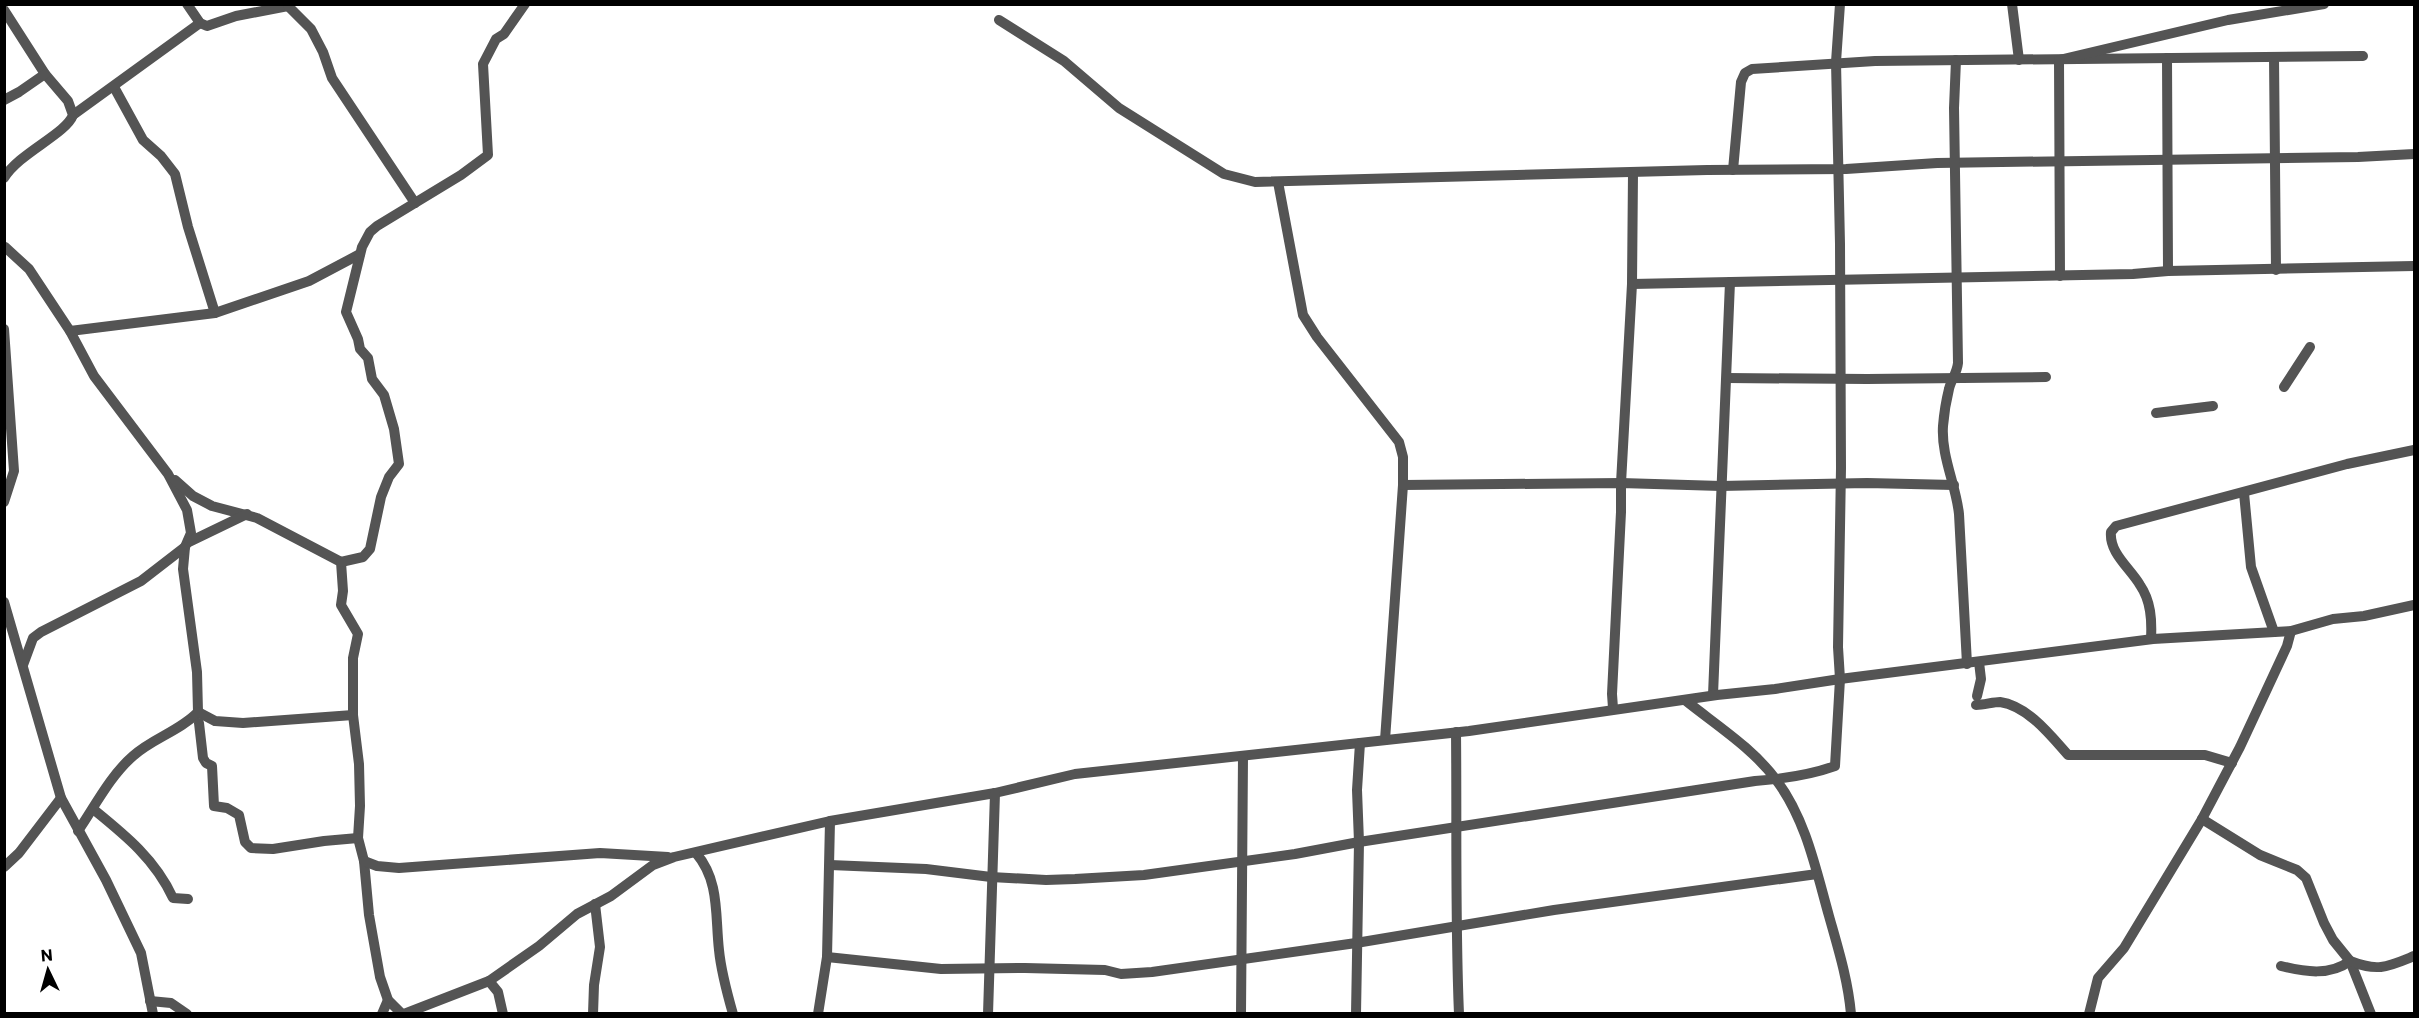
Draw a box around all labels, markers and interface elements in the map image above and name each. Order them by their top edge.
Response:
north arrow [18,940,78,1000]
text: N [40,945,53,965]

